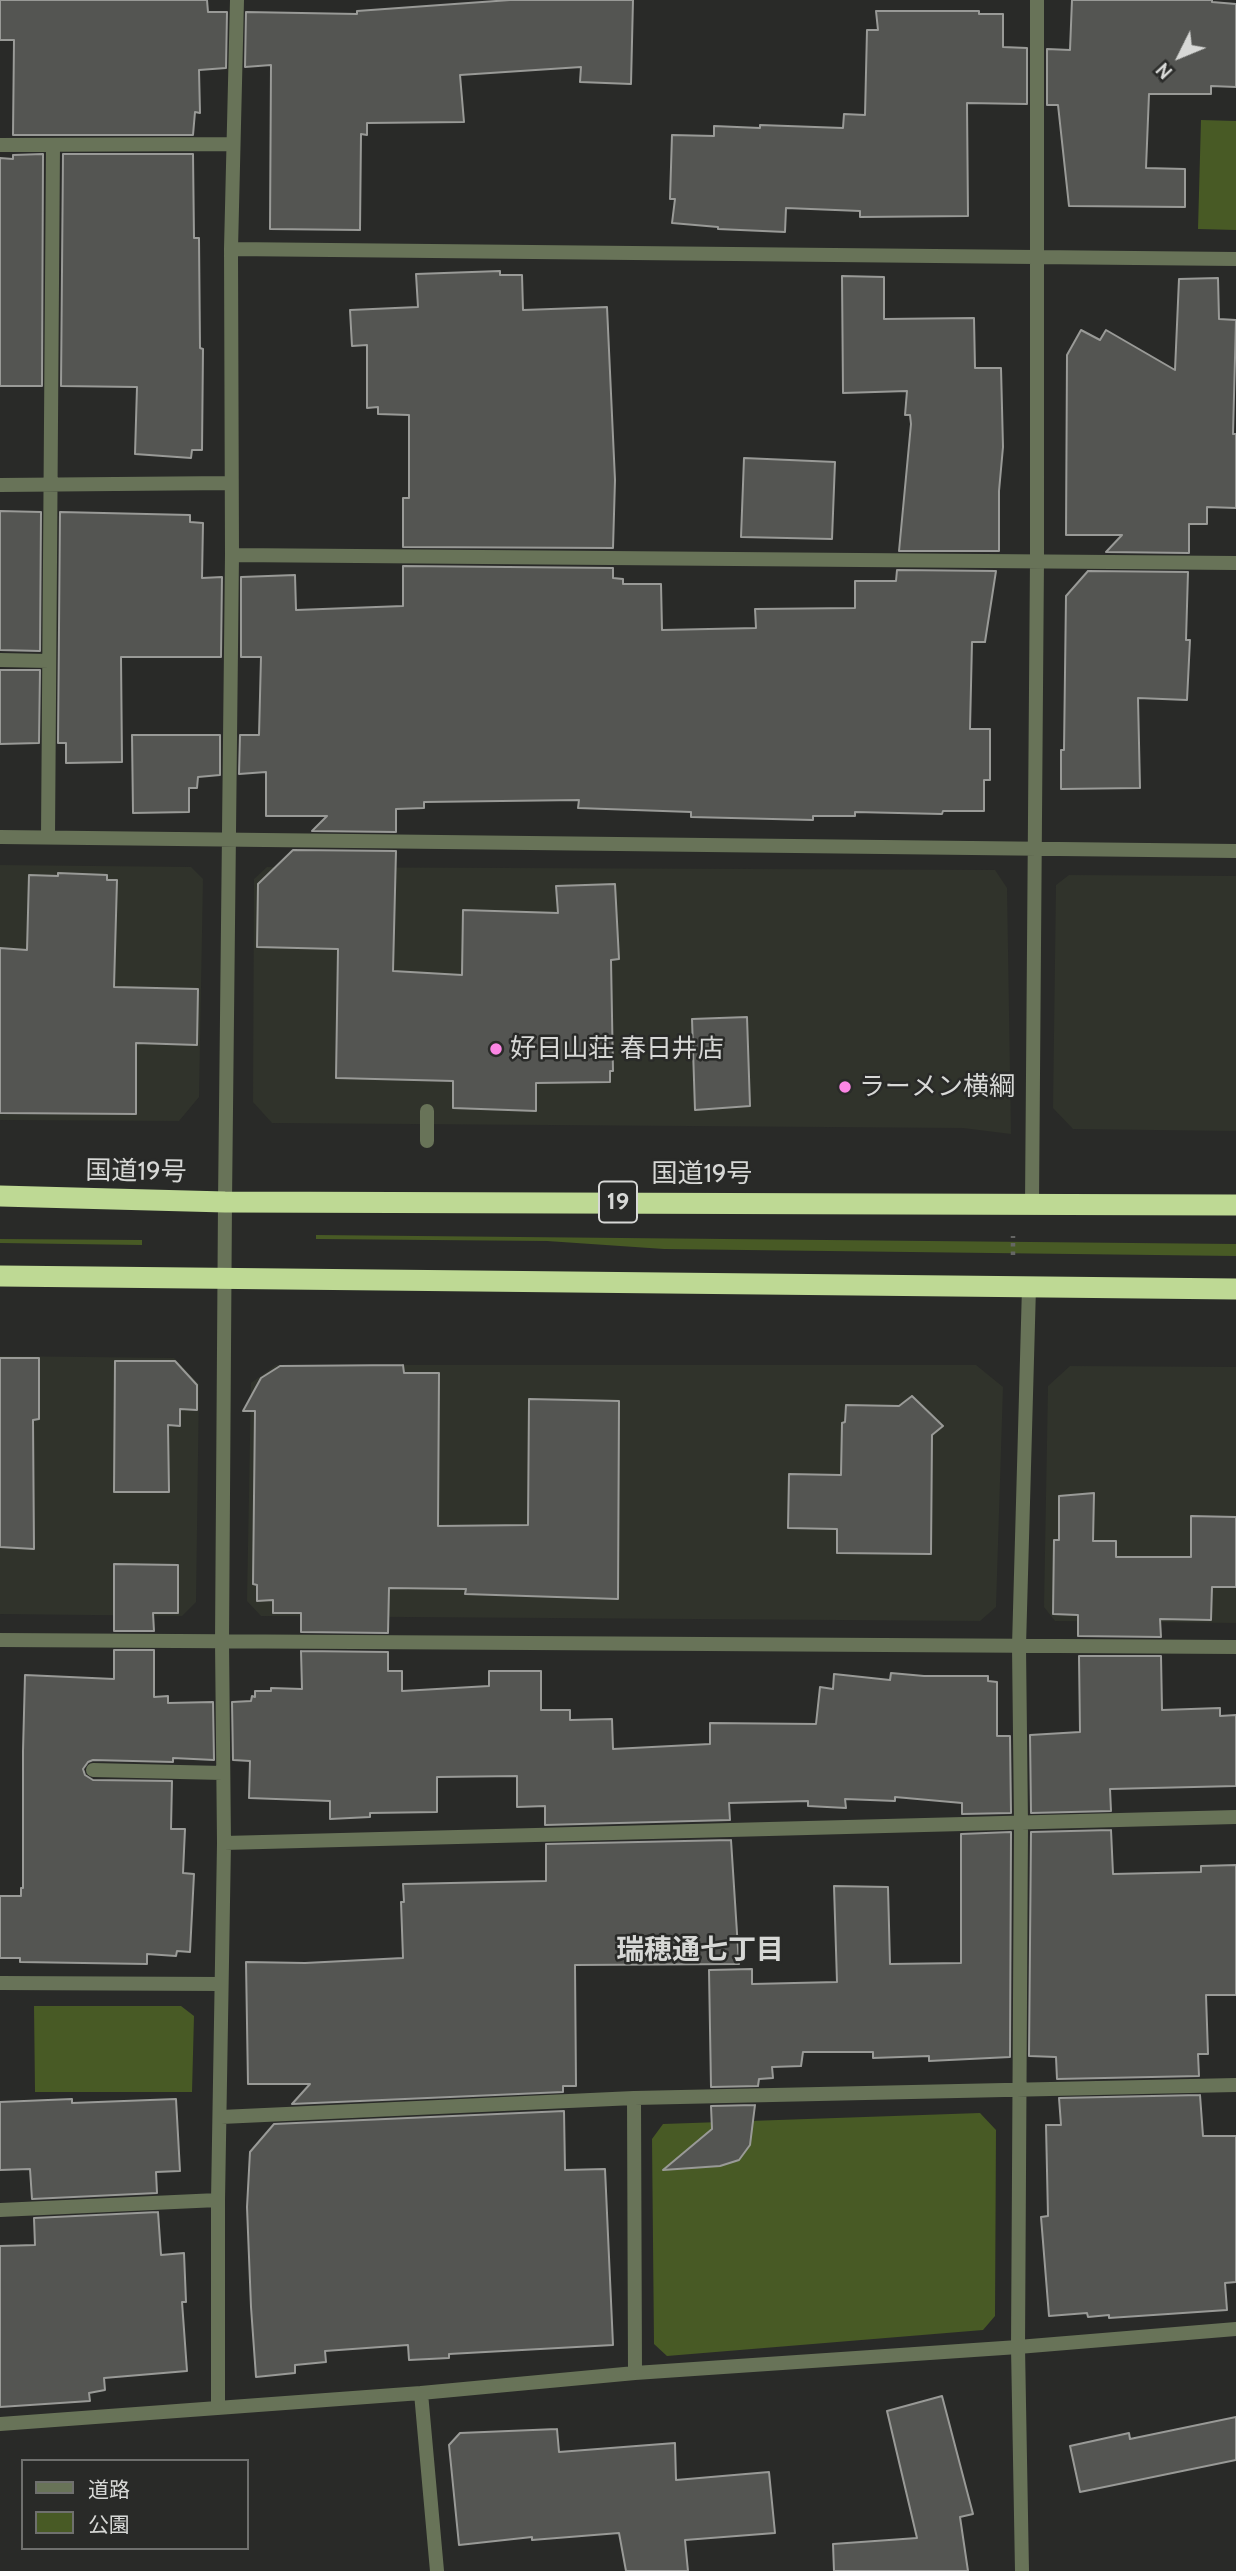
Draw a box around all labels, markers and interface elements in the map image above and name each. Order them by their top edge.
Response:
north arrow [1145,21,1215,91]
text: N [1151,58,1177,83]
place label: 好日山荘 春日井店 [510,1033,724,1065]
marker: 好日山荘 春日井店 [488,1041,504,1057]
place label: ラーメン横綱 [859,1071,1015,1103]
marker: ラーメン横綱 [837,1079,853,1095]
street label: 国道19号 [85,1156,187,1188]
street label: 国道19号 [651,1158,753,1190]
road number: 19 [599,1182,637,1222]
district label: 瑞穂通七丁目 [616,1934,784,1968]
legend [21,2459,248,2550]
text: 道路 [88,2477,130,2502]
text: 公園 [88,2512,130,2537]

